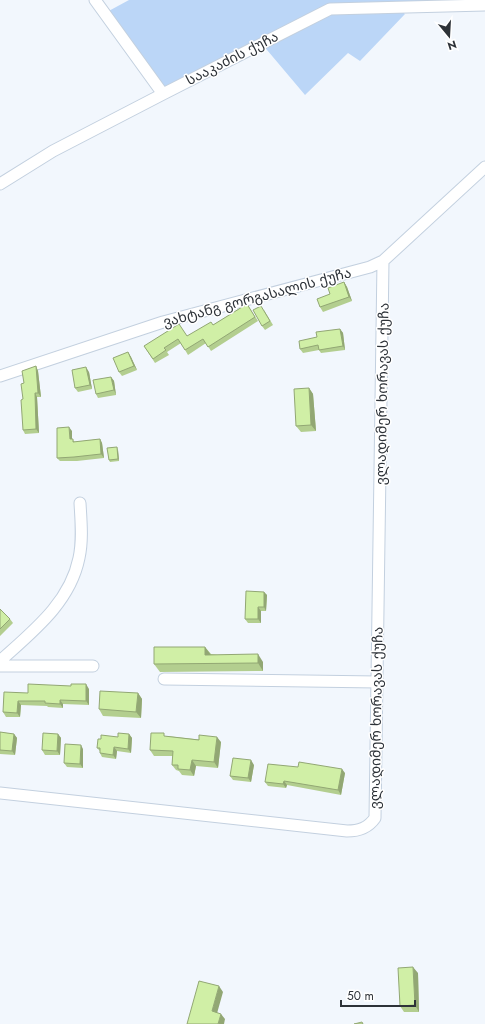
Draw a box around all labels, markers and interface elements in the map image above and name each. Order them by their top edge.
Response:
north arrow [429,16,469,56]
street label: სააკაძის ქუჩა [182,26,282,90]
text: N [445,37,459,54]
street label: ვახტანგ გორგასალის ქუჩა [161,262,353,332]
street label: ვლადიმერ ხორავას ქუჩა [370,303,394,485]
street label: ვლადიმერ ხორავას ქუჩა [364,627,388,809]
scale bar [341,982,415,1008]
text: 50 m [347,987,374,1005]

